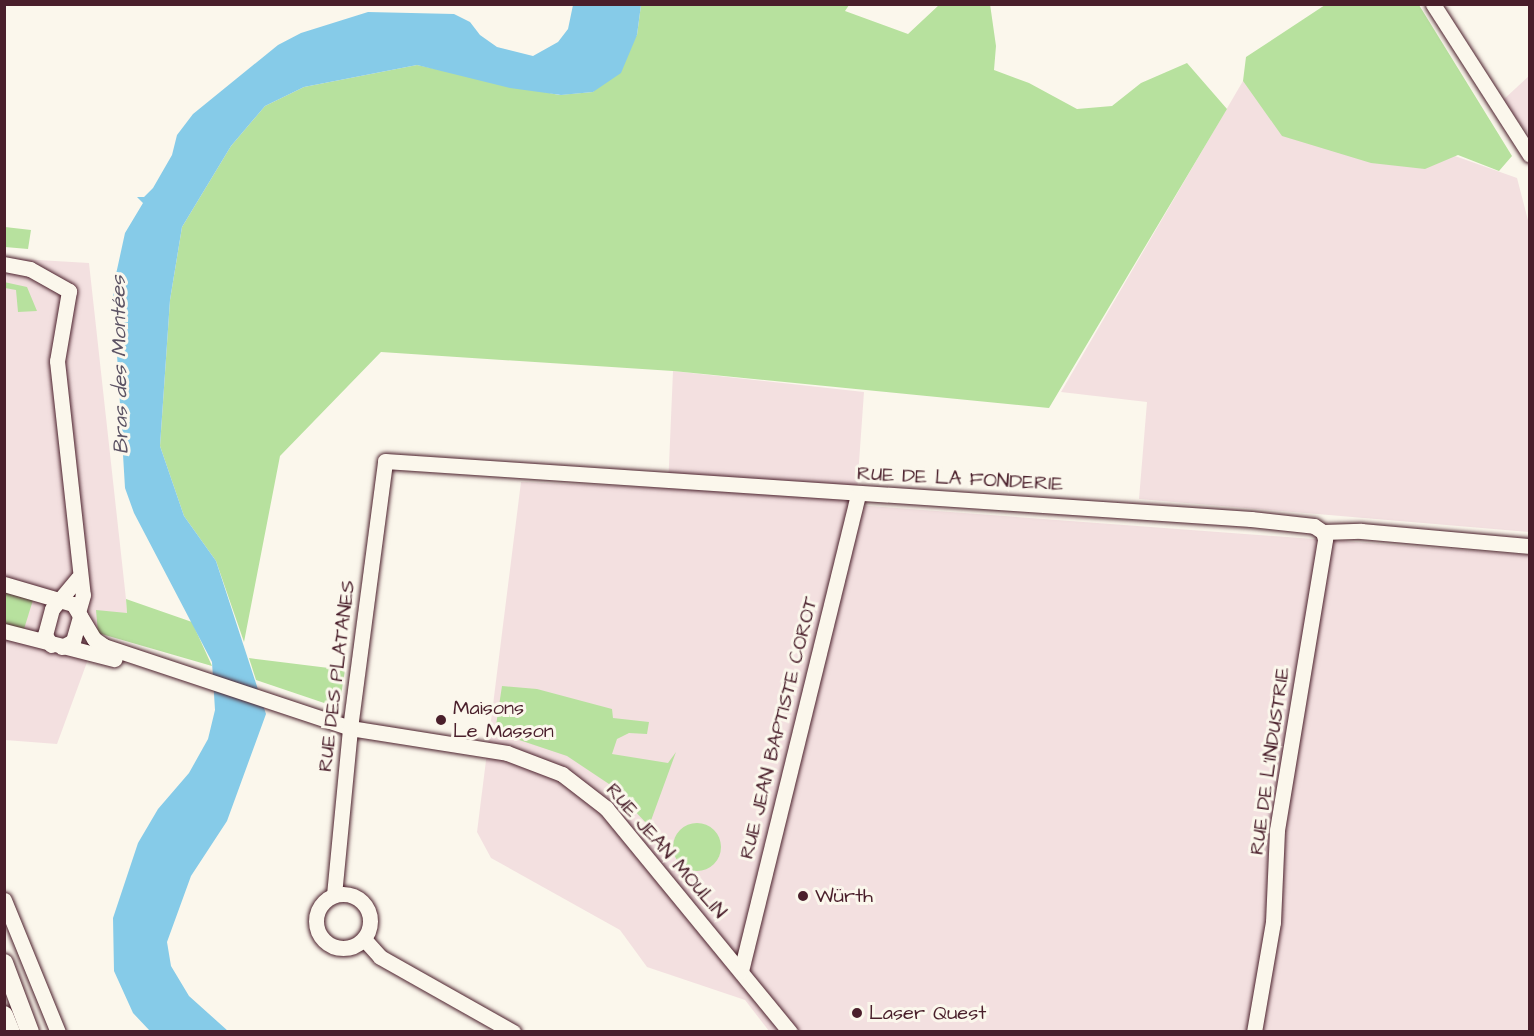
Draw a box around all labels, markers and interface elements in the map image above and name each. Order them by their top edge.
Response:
water label: Bras des Montées [106,275,134,455]
street label: RUE DE LA FONDERIE [856,462,1064,496]
street label: RUE DES PLATANES [313,579,361,773]
street label: RUE JEAN BAPTISTE COROT [735,594,823,862]
street label: RUE DE L'INDUSTRIE [1245,666,1295,856]
place label: Maisons Le Masson [453,696,554,743]
marker: Maisons Le Masson [434,713,448,727]
street label: RUE JEAN MOULIN [601,778,731,924]
place label: Würth [815,884,873,908]
marker: Würth [796,889,810,903]
place label: Laser Quest [869,1001,986,1025]
marker: Laser Quest [850,1006,864,1020]

